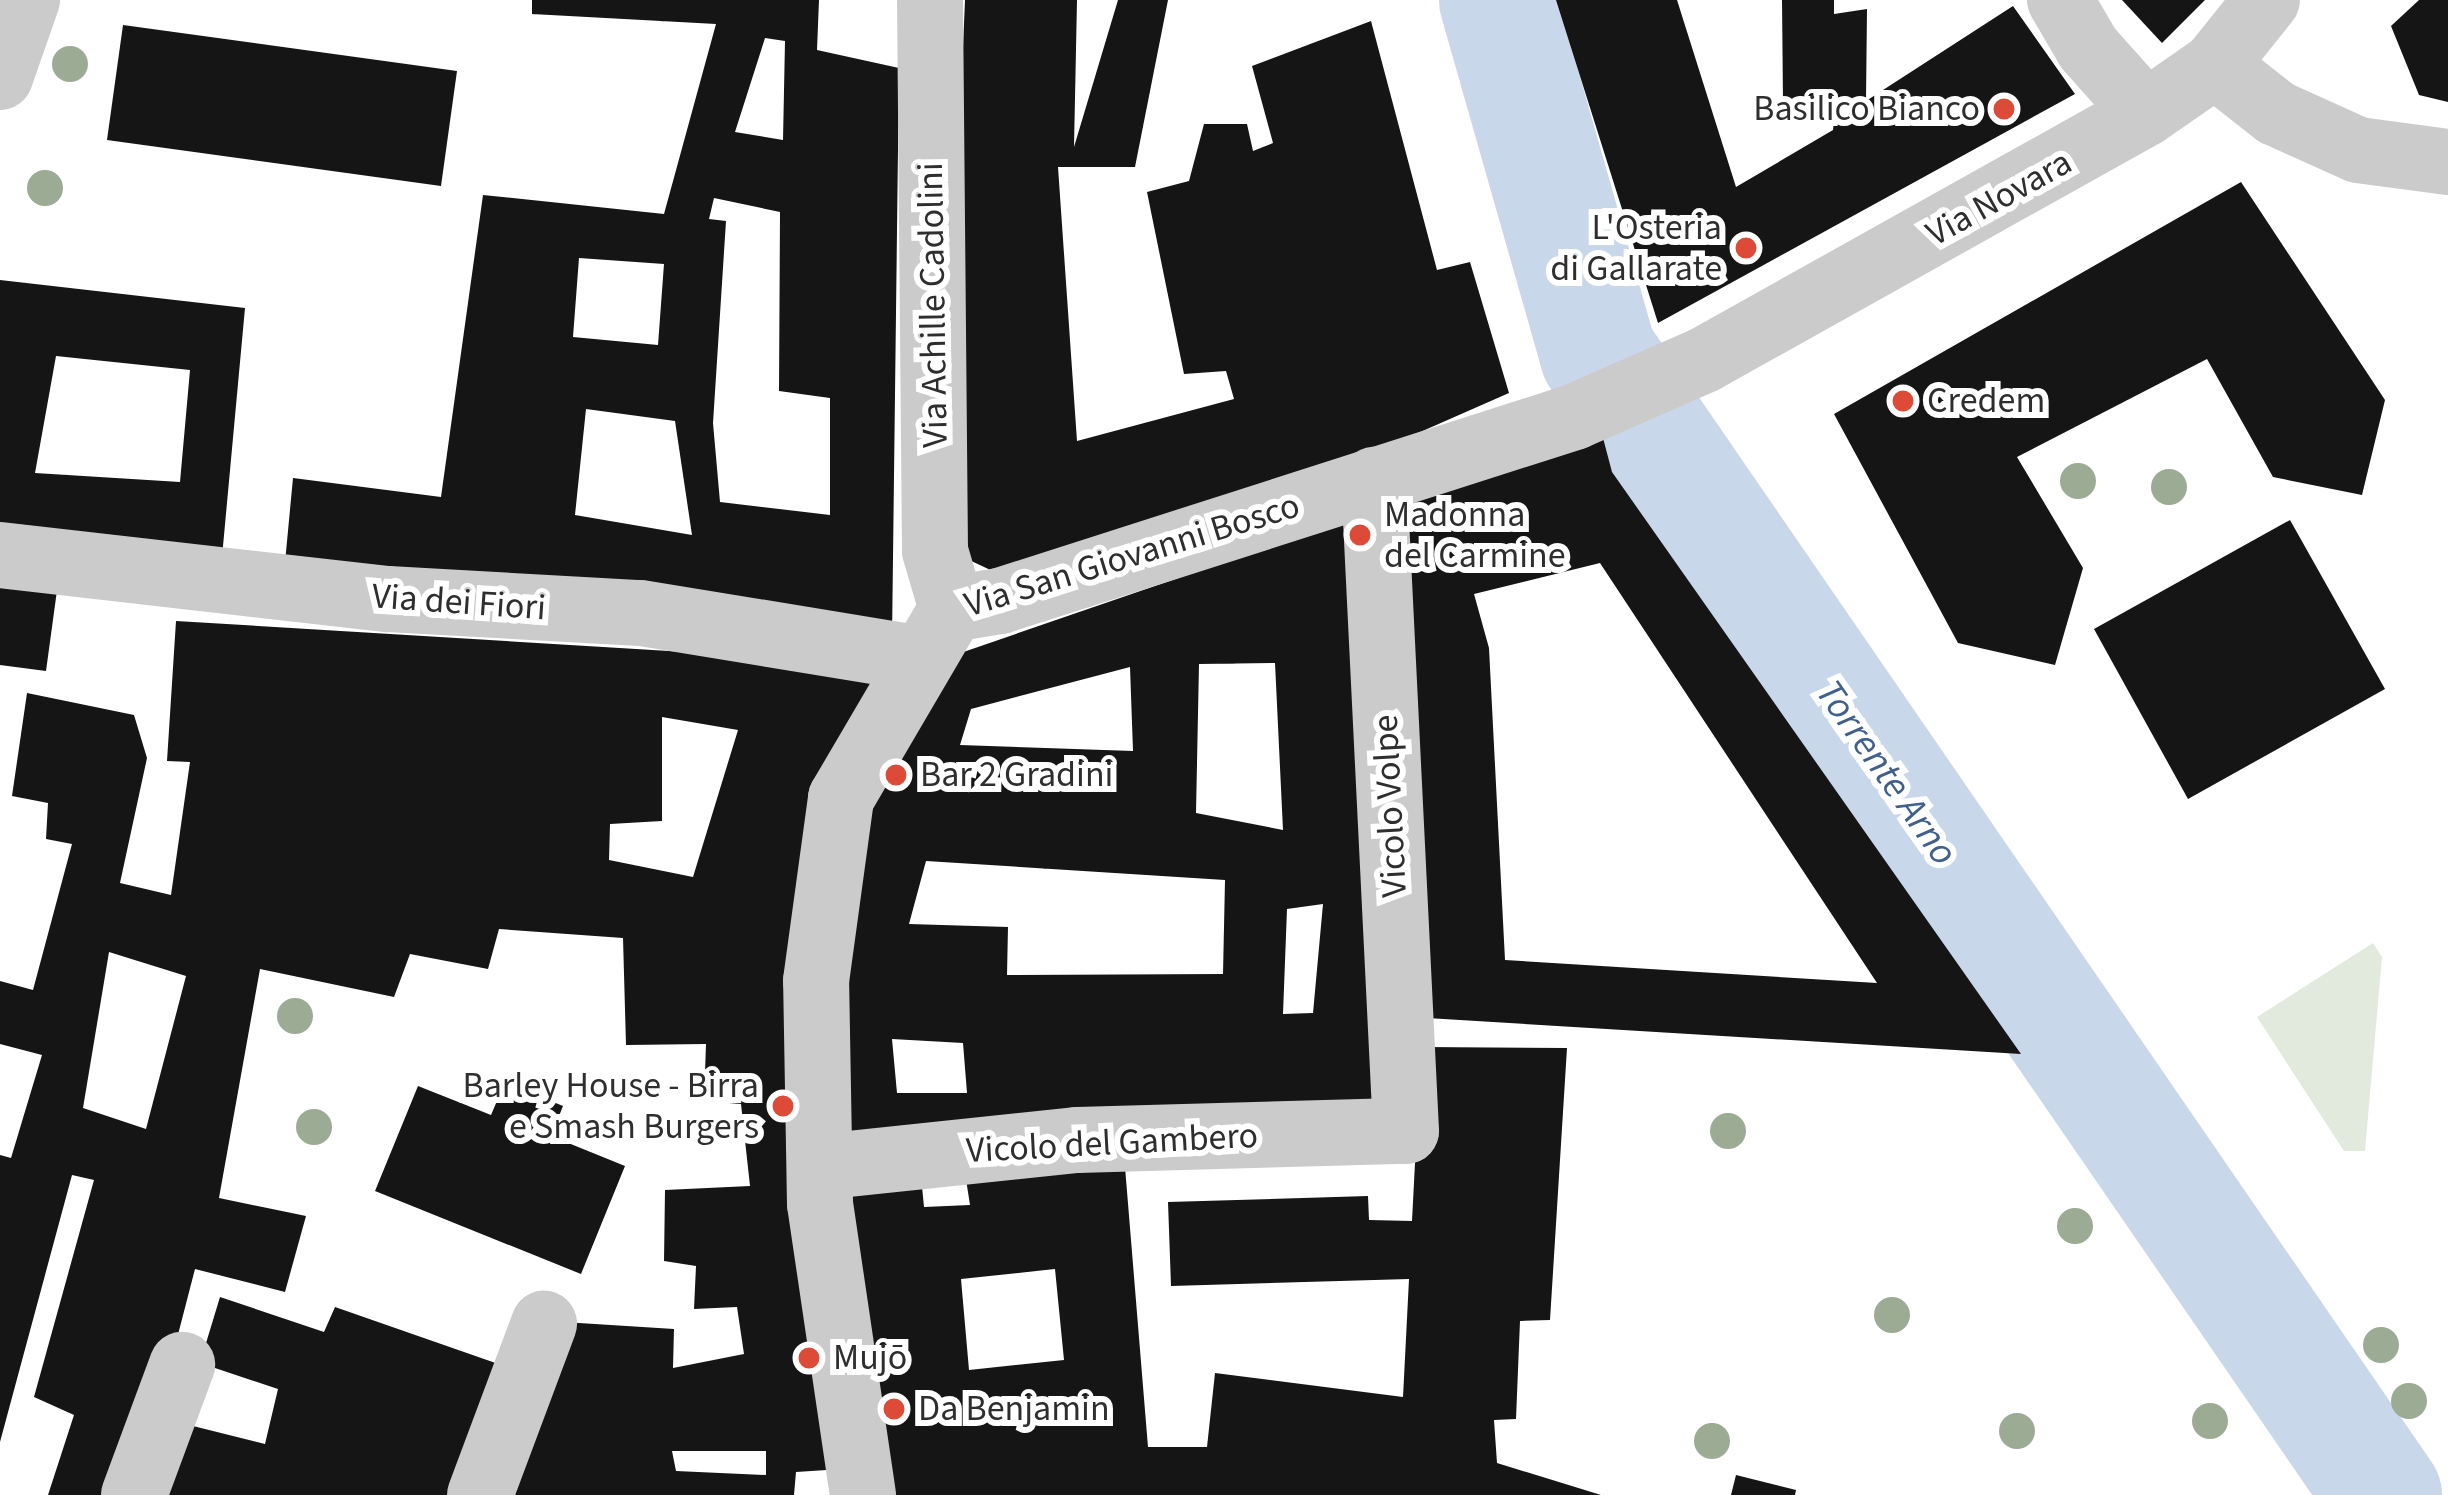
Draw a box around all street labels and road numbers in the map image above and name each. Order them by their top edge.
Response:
street label: Via Novara [1919,140,2079,256]
street label: Via Achille Cadolini [909,162,957,448]
street label: Via San Giovanni Bosco [959,483,1305,627]
street label: Via dei Fiori [371,574,547,630]
street label: Vicolo Volpe [1364,714,1416,898]
street label: Vicolo del Gambero [965,1114,1259,1172]

